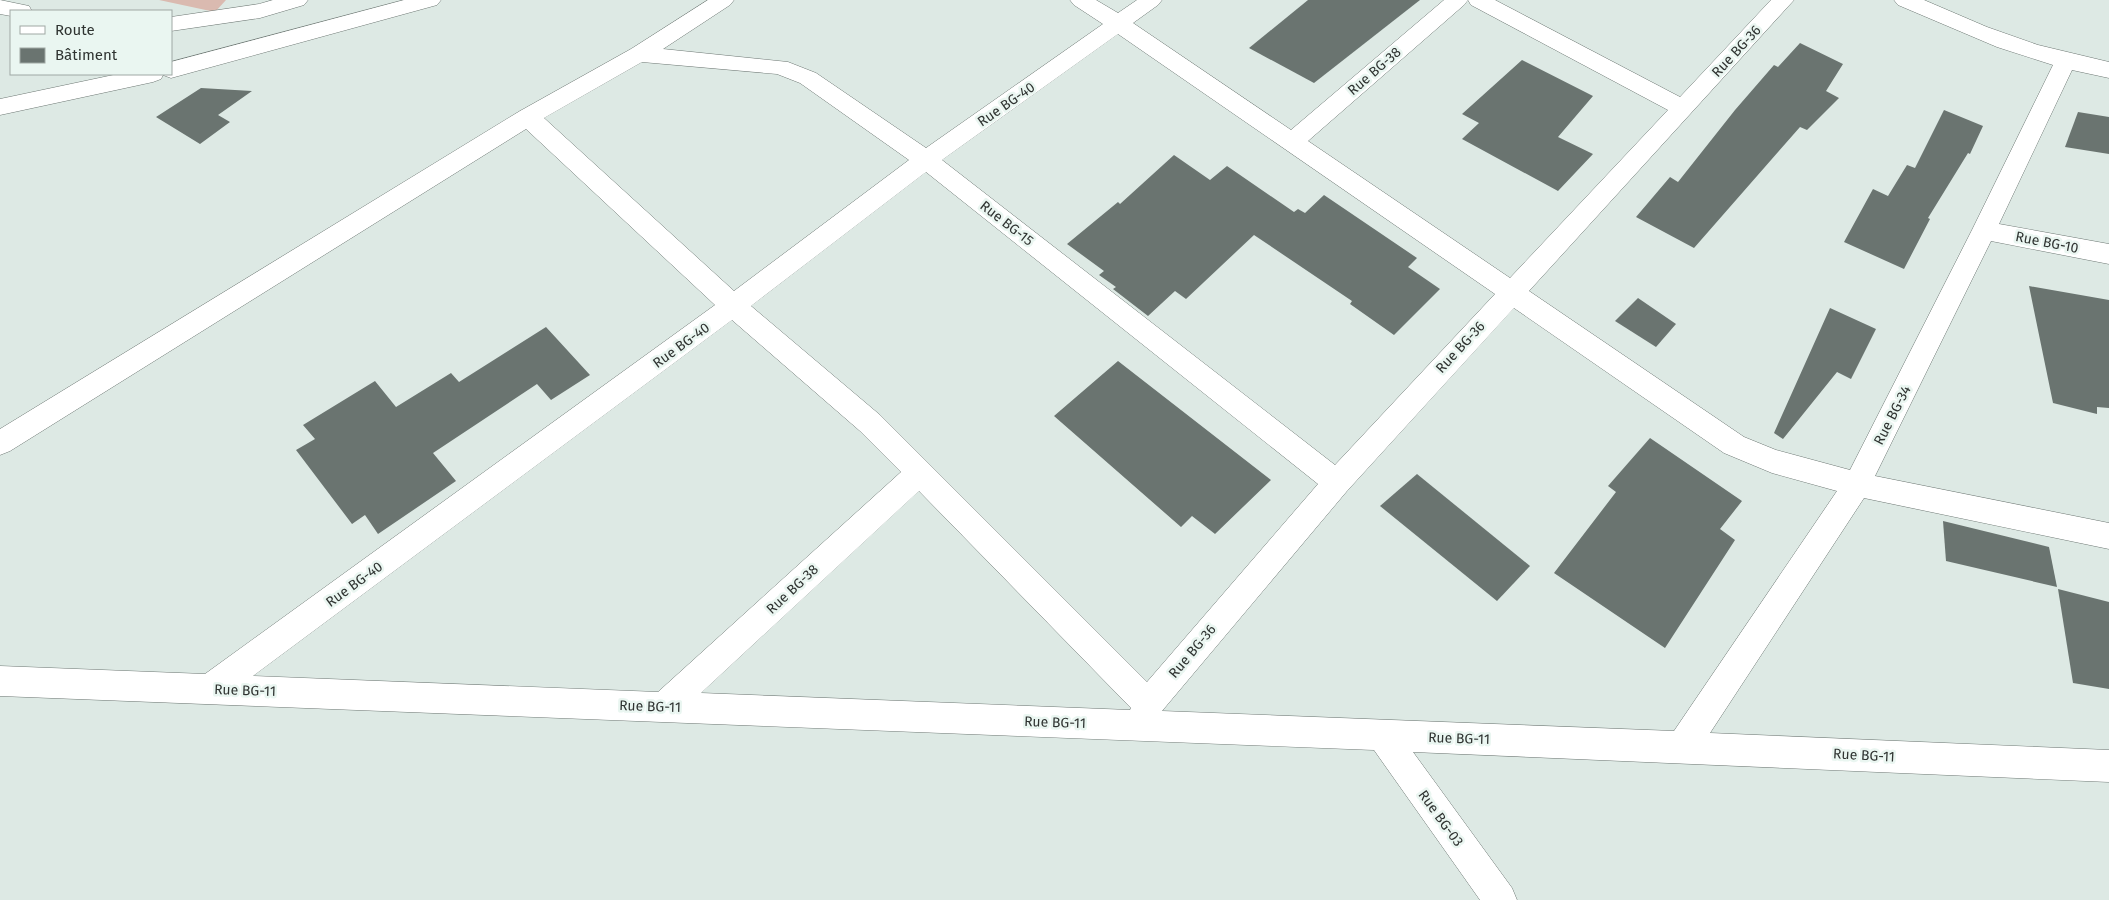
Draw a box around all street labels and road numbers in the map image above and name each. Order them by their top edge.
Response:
street label: Rue BG-36 [1708,22,1765,81]
street label: Rue BG-38 [1344,44,1405,99]
street label: Rue BG-40 [974,78,1038,130]
street label: Rue BG-15 [977,197,1037,249]
street label: Rue BG-10 [2014,228,2080,257]
street label: Rue BG-36 [1432,318,1489,377]
street label: Rue BG-40 [650,319,713,372]
street label: Rue BG-34 [1870,382,1915,448]
street label: Rue BG-40 [323,558,386,611]
street label: Rue BG-38 [763,561,822,618]
street label: Rue BG-36 [1165,621,1220,682]
street label: Rue BG-11 [214,681,276,700]
street label: Rue BG-11 [619,697,681,716]
street label: Rue BG-11 [1024,713,1086,732]
street label: Rue BG-11 [1428,729,1490,748]
street label: Rue BG-11 [1833,745,1895,766]
street label: Rue BG-03 [1414,787,1467,850]

